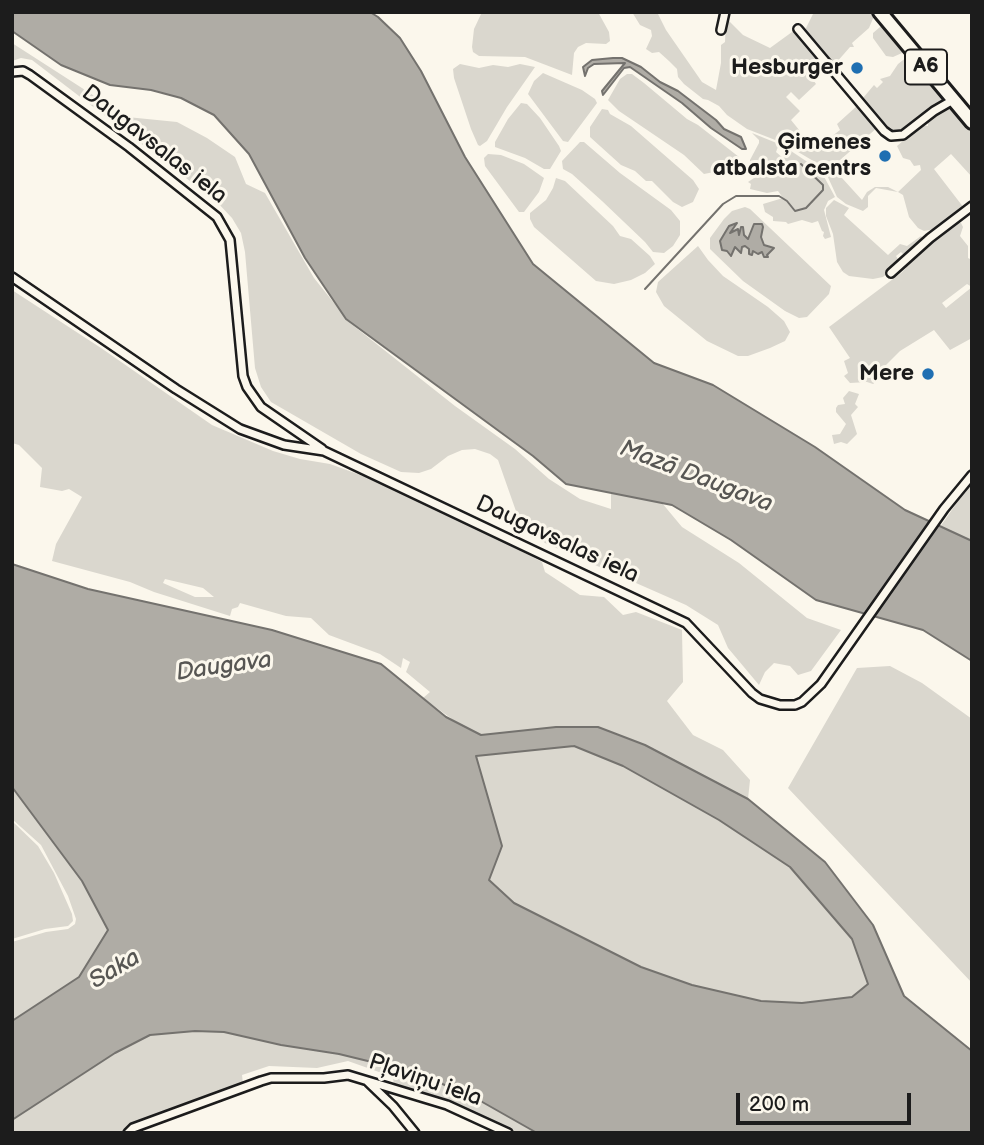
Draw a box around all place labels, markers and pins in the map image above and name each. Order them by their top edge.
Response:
place label: Hesburger [731,54,843,82]
marker: Hesburger [849,60,865,76]
place label: Ģimenes atbalsta centrs [713,129,871,183]
marker: Ģimenes atbalsta centrs [877,148,893,164]
place label: Mere [859,360,914,388]
marker: Mere [920,366,936,382]

